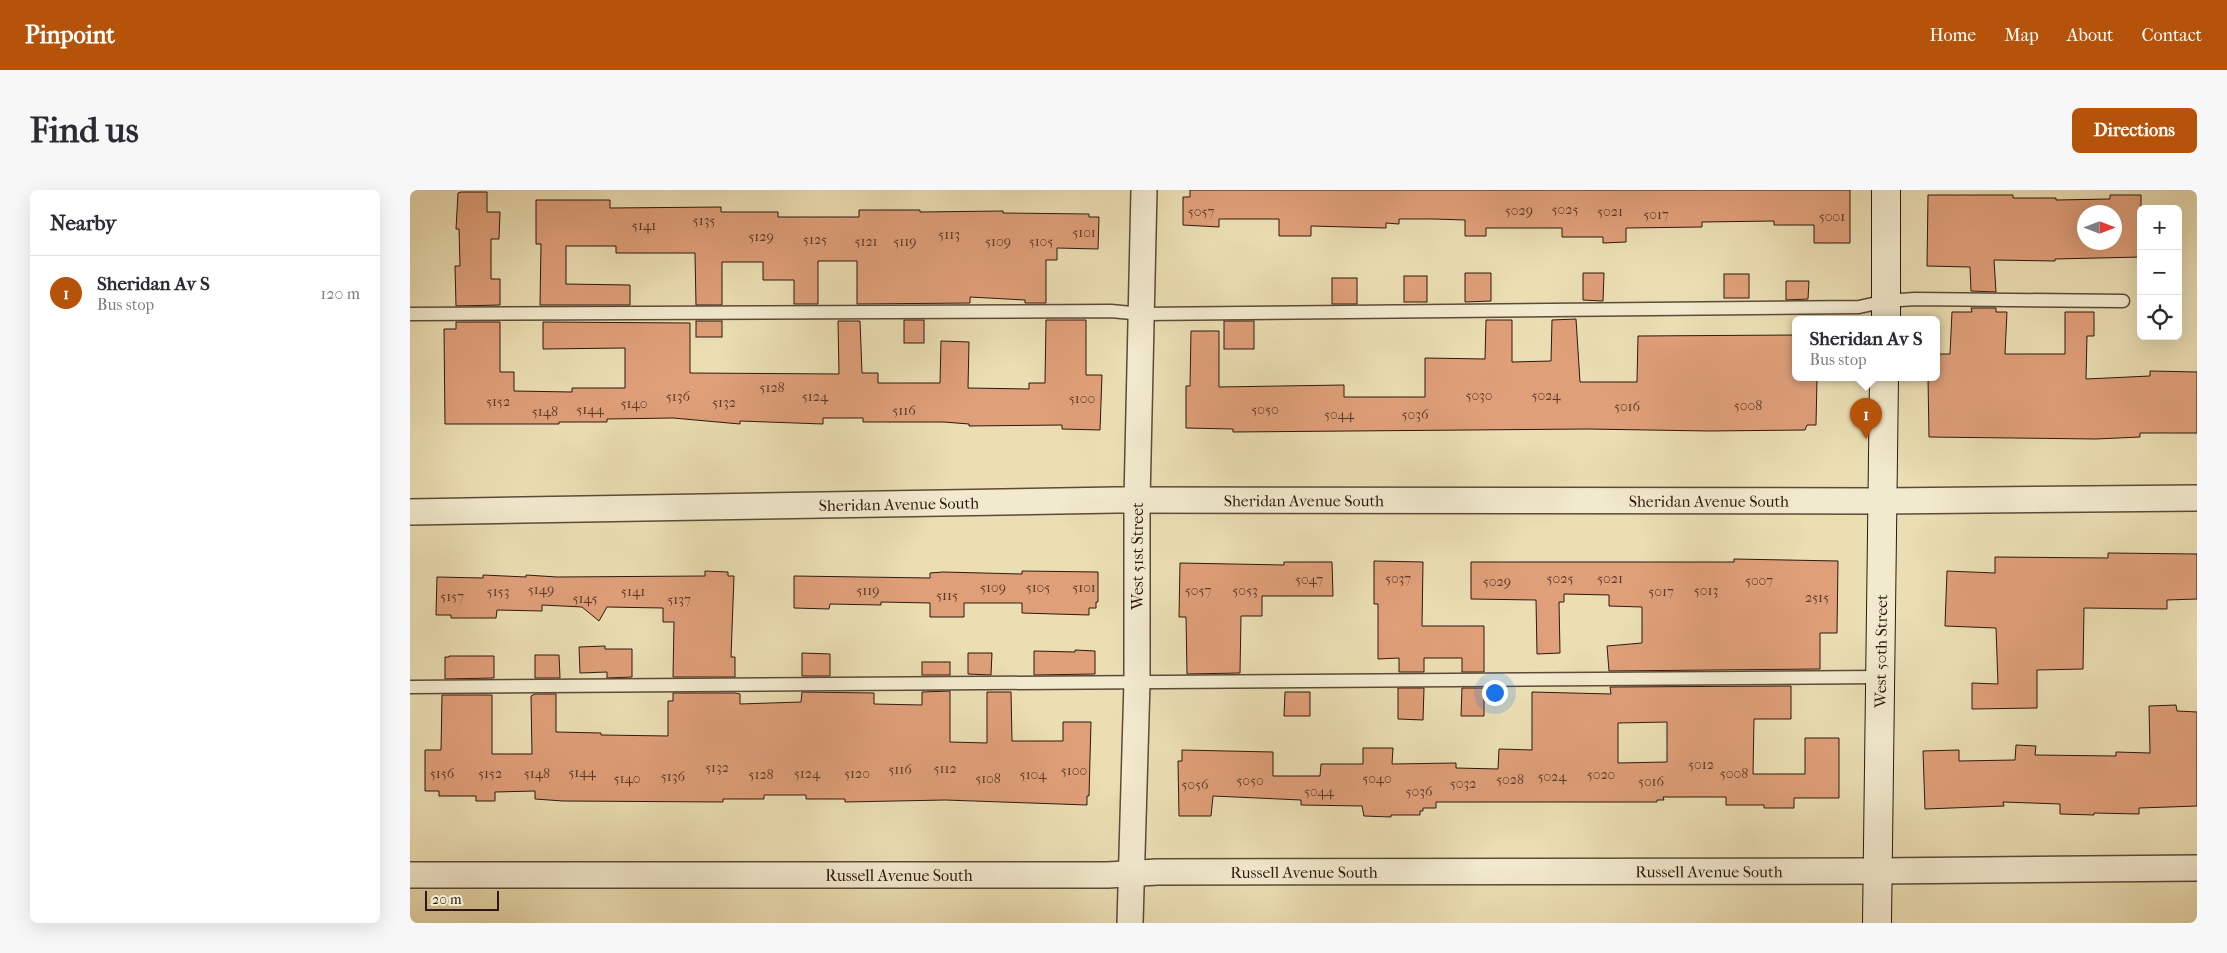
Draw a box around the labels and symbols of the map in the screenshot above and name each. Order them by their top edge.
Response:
house number: 5025 [1552,201,1578,218]
house number: 5029 [1505,202,1533,219]
house number: 5057 [1188,203,1215,220]
house number: 5021 [1597,203,1623,220]
north arrow [2077,205,2122,250]
house number: 5017 [1643,206,1669,223]
house number: 5001 [1819,208,1845,225]
house number: 5135 [693,212,715,229]
house number: 5141 [632,217,656,234]
house number: 5101 [1072,224,1096,241]
house number: 5113 [938,226,960,243]
house number: 5129 [748,228,774,245]
house number: 5125 [803,231,827,248]
house number: 5121 [854,233,878,250]
house number: 5119 [893,233,917,250]
house number: 5109 [985,233,1011,250]
house number: 5105 [1029,233,1053,250]
house number: 5128 [759,379,785,396]
house number: 5030 [1465,387,1493,404]
house number: 5024 [1531,387,1561,404]
house number: 5136 [666,388,691,405]
house number: 5124 [802,388,829,405]
house number: 5100 [1069,390,1095,407]
house number: 5152 [486,393,510,410]
house number: 5132 [712,394,736,411]
house number: 5140 [620,395,648,412]
house number: 5008 [1734,397,1762,414]
house number: 5016 [1614,398,1640,415]
pin: 1 [1850,398,1882,439]
house number: 5144 [576,401,605,418]
house number: 5050 [1251,401,1279,418]
house number: 5116 [892,402,916,419]
house number: 5148 [532,403,558,420]
house number: 5044 [1324,406,1355,423]
house number: 5036 [1401,406,1429,423]
street label: Sheridan Avenue South [1224,491,1384,510]
street label: Sheridan Avenue South [1629,491,1789,510]
street label: Sheridan Avenue South [819,493,979,515]
street label: West 51st Street [1128,502,1147,611]
house number: 5037 [1385,570,1411,587]
house number: 5025 [1547,570,1573,587]
house number: 5021 [1597,570,1623,587]
house number: 5047 [1295,571,1323,588]
house number: 5007 [1745,572,1773,589]
house number: 5029 [1483,573,1511,590]
house number: 5109 [980,579,1006,596]
house number: 5105 [1026,579,1050,596]
house number: 5101 [1072,579,1096,596]
house number: 5149 [528,581,554,598]
house number: 5119 [856,582,880,599]
house number: 5057 [1185,582,1212,599]
house number: 5053 [1232,582,1258,599]
house number: 5013 [1694,582,1718,599]
house number: 5153 [487,583,509,600]
house number: 5141 [621,583,645,600]
house number: 5017 [1648,583,1674,600]
house number: 5115 [936,587,958,604]
house number: 5157 [440,588,464,605]
house number: 2515 [1805,589,1829,606]
house number: 5145 [573,590,598,607]
house number: 5137 [667,591,691,608]
street label: West 50th Street [1870,594,1891,709]
your location [1482,680,1508,706]
house number: 5012 [1688,756,1714,773]
house number: 5132 [705,759,729,776]
house number: 5112 [933,760,957,777]
house number: 5116 [888,761,912,778]
house number: 5100 [1061,762,1087,779]
house number: 5144 [568,764,597,781]
house number: 5156 [430,765,455,782]
house number: 5152 [478,765,502,782]
house number: 5148 [524,765,550,782]
house number: 5124 [794,765,821,782]
house number: 5120 [844,765,870,782]
house number: 5008 [1720,765,1748,782]
house number: 5128 [748,766,774,783]
house number: 5104 [1020,766,1047,783]
house number: 5020 [1587,766,1615,783]
house number: 5136 [661,768,686,785]
house number: 5024 [1537,768,1567,785]
house number: 5140 [613,770,641,787]
house number: 5108 [975,770,1001,787]
house number: 5040 [1362,770,1392,787]
house number: 5028 [1496,771,1524,788]
house number: 5050 [1236,772,1264,789]
house number: 5016 [1638,773,1664,790]
house number: 5032 [1450,775,1476,792]
house number: 5056 [1181,776,1209,793]
house number: 5044 [1304,783,1335,800]
house number: 5036 [1405,783,1433,800]
street label: Russell Avenue South [1230,862,1378,881]
street label: Russell Avenue South [1635,862,1783,881]
street label: Russell Avenue South [825,866,973,885]
scale bar [425,888,499,911]

